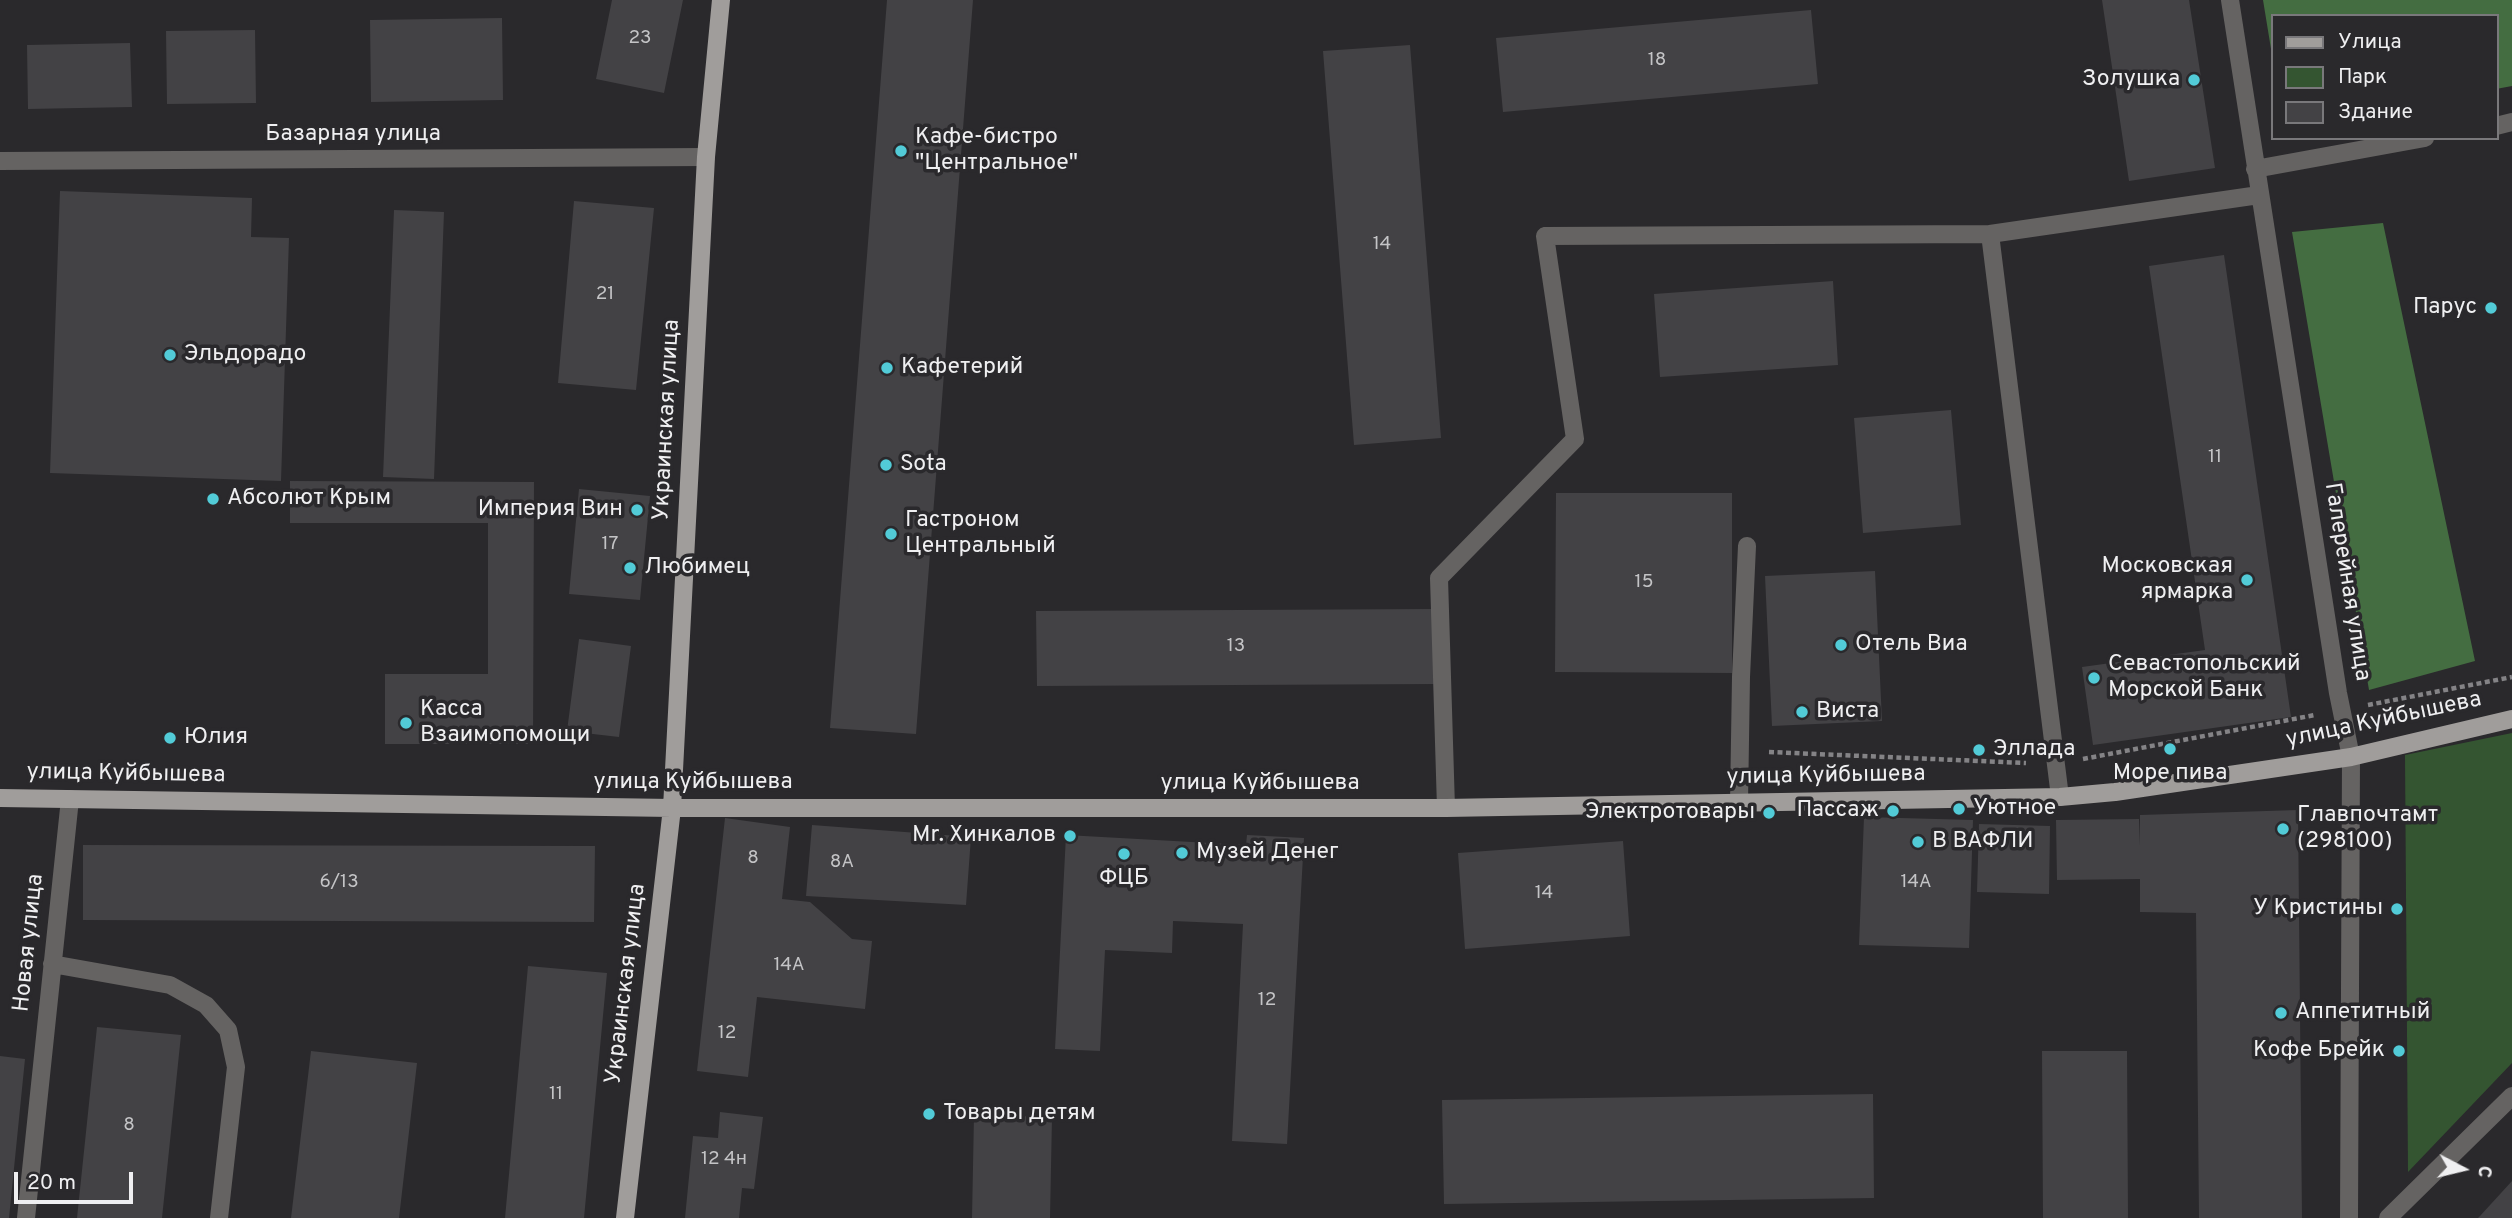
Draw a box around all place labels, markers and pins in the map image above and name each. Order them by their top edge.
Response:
place label: Золушка [2082,66,2180,94]
marker: Золушка [2186,72,2202,88]
place label: Кафе‐бистро "Центральное" [915,124,1078,178]
marker: Кафе‐бистро "Центральное" [893,143,909,159]
place label: Парус [2413,294,2477,322]
marker: Парус [2483,300,2499,316]
place label: Эльдорадо [184,341,306,369]
marker: Эльдорадо [162,347,178,363]
place label: Кафетерий [901,354,1023,382]
marker: Кафетерий [879,360,895,376]
place label: Sota [900,451,947,479]
marker: Sota [878,457,894,473]
place label: Абсолют Крым [227,485,391,513]
marker: Абсолют Крым [205,491,221,507]
place label: Империя Вин [478,496,623,524]
marker: Империя Вин [629,502,645,518]
place label: Гастроном Центральный [905,507,1056,561]
marker: Гастроном Центральный [883,526,899,542]
place label: Московская ярмарка [2101,553,2233,607]
place label: Любимец [644,554,750,582]
marker: Любимец [622,560,638,576]
marker: Московская ярмарка [2239,572,2255,588]
place label: Отель Виа [1855,631,1968,659]
marker: Отель Виа [1833,637,1849,653]
place label: Севастопольский Морской Банк [2108,651,2301,705]
marker: Севастопольский Морской Банк [2086,670,2102,686]
place label: Касса Взаимопомощи [420,696,590,750]
place label: Виста [1816,698,1879,726]
marker: Виста [1794,704,1810,720]
marker: Касса Взаимопомощи [398,715,414,731]
place label: Юлия [184,724,248,752]
marker: Юлия [162,730,178,746]
place label: Эллада [1993,736,2075,764]
marker: Море пива [2162,741,2178,757]
marker: Эллада [1971,742,1987,758]
place label: Море пива [2113,760,2227,788]
place label: Уютное [1973,795,2056,823]
place label: Пассаж [1796,797,1879,825]
place label: Электротовары [1585,799,1755,827]
marker: Уютное [1951,801,1967,817]
place label: Главпочтамт (298100) [2297,802,2438,856]
marker: Пассаж [1885,803,1901,819]
marker: Электротовары [1761,805,1777,821]
marker: Главпочтамт (298100) [2275,821,2291,837]
place label: Mr. Хинкалов [912,822,1056,850]
marker: Mr. Хинкалов [1062,828,1078,844]
place label: В ВАФЛИ [1932,828,2034,856]
marker: В ВАФЛИ [1910,834,1926,850]
place label: Музей Денег [1196,839,1339,867]
marker: Музей Денег [1174,845,1190,861]
marker: ФЦБ [1116,846,1132,862]
place label: ФЦБ [1099,865,1149,893]
place label: У Кристины [2253,895,2383,923]
marker: У Кристины [2389,901,2405,917]
place label: Аппетитный [2295,999,2430,1027]
marker: Аппетитный [2273,1005,2289,1021]
place label: Кофе Брейк [2253,1037,2385,1065]
marker: Кофе Брейк [2391,1043,2407,1059]
place label: Товары детям [943,1100,1096,1128]
marker: Товары детям [921,1106,937,1122]

